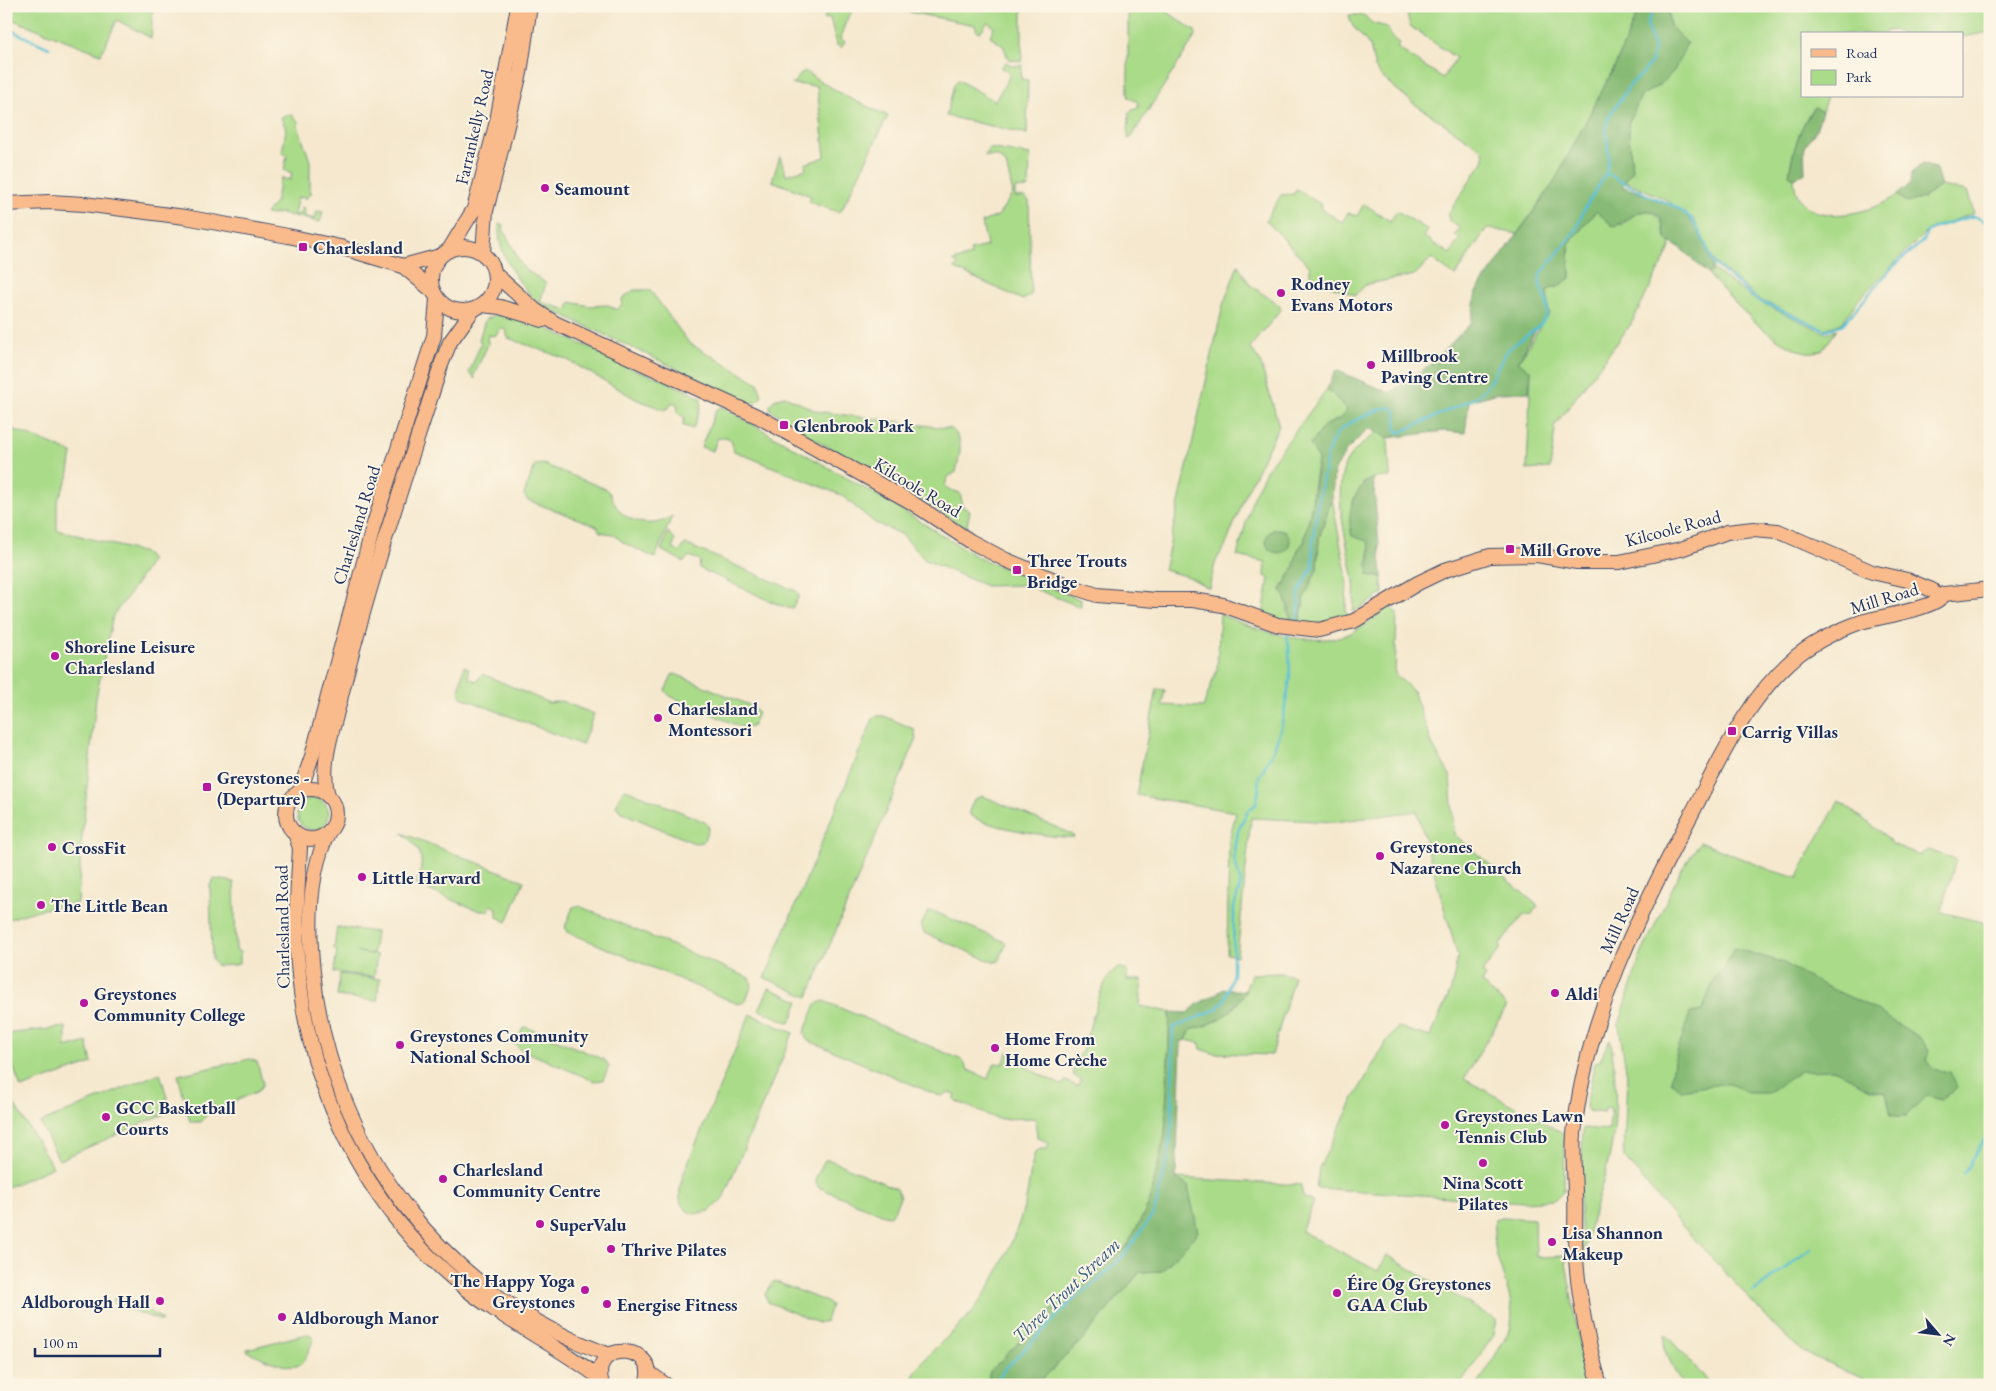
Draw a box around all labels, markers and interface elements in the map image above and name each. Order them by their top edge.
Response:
legend [1801,32,1964,98]
text: Road [1846,43,1878,62]
street label: Farrankelly Road [450,66,499,187]
text: Park [1846,67,1873,86]
place label: Seamount [555,177,630,200]
marker: Seamount [539,182,551,194]
place label: Charlesland [313,236,403,259]
marker: Charlesland [297,241,309,253]
place label: Rodney Evans Motors [1291,272,1393,316]
marker: Rodney Evans Motors [1275,287,1287,299]
place label: Millbrook Paving Centre [1381,344,1489,388]
marker: Millbrook Paving Centre [1365,359,1377,371]
place label: Glenbrook Park [794,414,915,437]
marker: Glenbrook Park [778,419,790,431]
street label: Kilcoole Road [870,452,967,523]
street label: Charlesland Road [327,462,385,588]
street label: Kilcoole Road [1623,504,1724,552]
place label: Mill Grove [1520,538,1601,561]
marker: Mill Grove [1504,543,1516,555]
place label: Three Trouts Bridge [1027,549,1127,593]
marker: Three Trouts Bridge [1011,564,1023,576]
street label: Mill Road [1847,576,1922,619]
place label: Shoreline Leisure Charlesland [65,635,195,679]
marker: Shoreline Leisure Charlesland [49,650,61,662]
place label: Charlesland Montessori [668,697,758,741]
marker: Charlesland Montessori [652,712,664,724]
place label: Carrig Villas [1742,720,1838,743]
marker: Carrig Villas [1726,725,1738,737]
place label: Greystones - (Departure) [217,766,310,810]
marker: Greystones - (Departure) [201,781,213,793]
place label: Greystones Nazarene Church [1390,835,1522,879]
place label: CrossFit [62,836,126,859]
marker: CrossFit [46,841,58,853]
marker: Greystones Nazarene Church [1374,850,1386,862]
street label: Charlesland Road [269,864,295,989]
place label: Little Harvard [372,866,481,889]
marker: Little Harvard [356,871,368,883]
street label: Mill Road [1594,882,1644,957]
place label: The Little Bean [51,894,168,917]
marker: The Little Bean [35,899,47,911]
place label: Greystones Community College [94,982,246,1026]
place label: Aldi [1564,982,1599,1005]
marker: Aldi [1549,987,1561,999]
marker: Greystones Community College [78,997,90,1009]
place label: Greystones Community National School [410,1024,589,1068]
place label: Home From Home Crèche [1005,1027,1108,1071]
marker: Greystones Community National School [394,1039,406,1051]
marker: Home From Home Crèche [989,1042,1001,1054]
place label: GCC Basketball Courts [116,1096,236,1140]
place label: Greystones Lawn Tennis Club [1455,1104,1583,1148]
marker: GCC Basketball Courts [100,1111,112,1123]
marker: Greystones Lawn Tennis Club [1439,1119,1451,1131]
marker: Nina Scott Pilates [1477,1157,1489,1169]
place label: Charlesland Community Centre [453,1158,601,1202]
place label: Nina Scott Pilates [1443,1171,1524,1215]
marker: Charlesland Community Centre [437,1173,449,1185]
place label: SuperValu [550,1213,627,1236]
marker: SuperValu [534,1218,546,1230]
place label: Lisa Shannon Makeup [1562,1221,1663,1265]
water label: Three Trout Stream [1007,1232,1125,1348]
marker: Lisa Shannon Makeup [1546,1236,1558,1248]
place label: Thrive Pilates [621,1238,726,1261]
marker: Thrive Pilates [605,1243,617,1255]
place label: The Happy Yoga Greystones [450,1269,575,1313]
place label: Éire Óg Greystones GAA Club [1347,1272,1491,1316]
marker: The Happy Yoga Greystones [579,1284,591,1296]
marker: Éire Óg Greystones GAA Club [1331,1287,1343,1299]
place label: Aldborough Hall [20,1290,150,1313]
place label: Energise Fitness [617,1293,738,1316]
marker: Aldborough Hall [154,1295,166,1307]
marker: Energise Fitness [601,1298,613,1310]
place label: Aldborough Manor [291,1306,439,1329]
north arrow [1914,1308,1964,1358]
marker: Aldborough Manor [276,1311,288,1323]
scale bar [35,1326,160,1358]
text: N [1939,1331,1960,1350]
text: 100 m [42,1333,79,1352]

